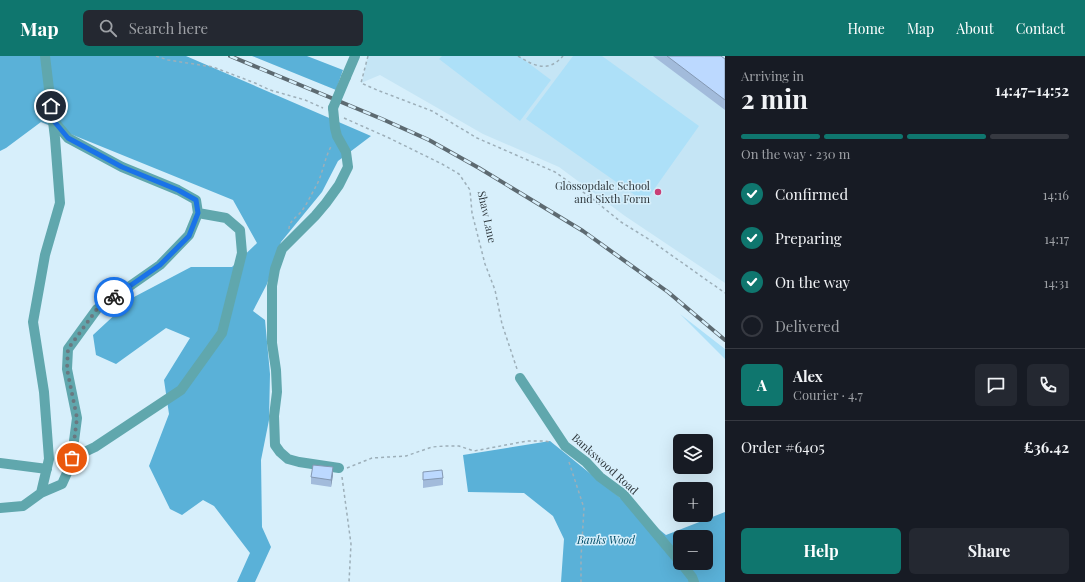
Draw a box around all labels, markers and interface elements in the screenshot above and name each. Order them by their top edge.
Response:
search box [83,10,363,46]
text: Map [20,15,59,41]
icon: search [97,17,119,39]
text: Search here [129,18,208,38]
text: Home [847,19,885,38]
text: Map [907,19,934,38]
text: About [956,19,994,38]
text: Contact [1016,19,1065,38]
text: Arriving in [741,67,804,84]
text: 14:47–14:52 [995,80,1069,100]
text: 2 min [741,81,808,116]
pin [34,89,68,123]
icon: home [40,95,62,117]
text: On the way · 230 m [741,145,850,162]
place label: Glossopdale School and Sixth Form [555,178,650,206]
icon: check [741,183,763,205]
text: Confirmed [775,184,848,204]
text: 14:16 [1043,186,1069,203]
marker: Glossopdale School and Sixth Form [653,187,663,197]
street label: Shaw Lane [475,189,500,245]
icon: check [741,227,763,249]
text: Preparing [775,228,842,248]
text: 14:17 [1044,230,1069,247]
icon: check [741,271,763,293]
text: On the way [775,272,850,292]
text: 14:31 [1044,274,1069,291]
courier [94,277,134,317]
icon: bike [103,286,125,308]
text: Delivered [775,316,840,336]
button: chat [975,364,1017,406]
button: phone [1027,364,1069,406]
text: Alex [793,366,823,386]
text: A [757,375,767,395]
text: Courier · 4.7 [793,386,863,403]
street label: Bankswood Road [569,430,642,498]
map controls [673,434,713,570]
button: layers [673,434,713,474]
text: Order #6405 [741,437,825,457]
text: £36.42 [1024,437,1069,457]
pin [55,441,89,475]
icon: bag [61,447,83,469]
button: + [673,482,713,522]
button: Help [741,528,901,574]
button: Share [909,528,1069,574]
button: − [673,530,713,570]
park label: Banks Wood [576,532,636,547]

